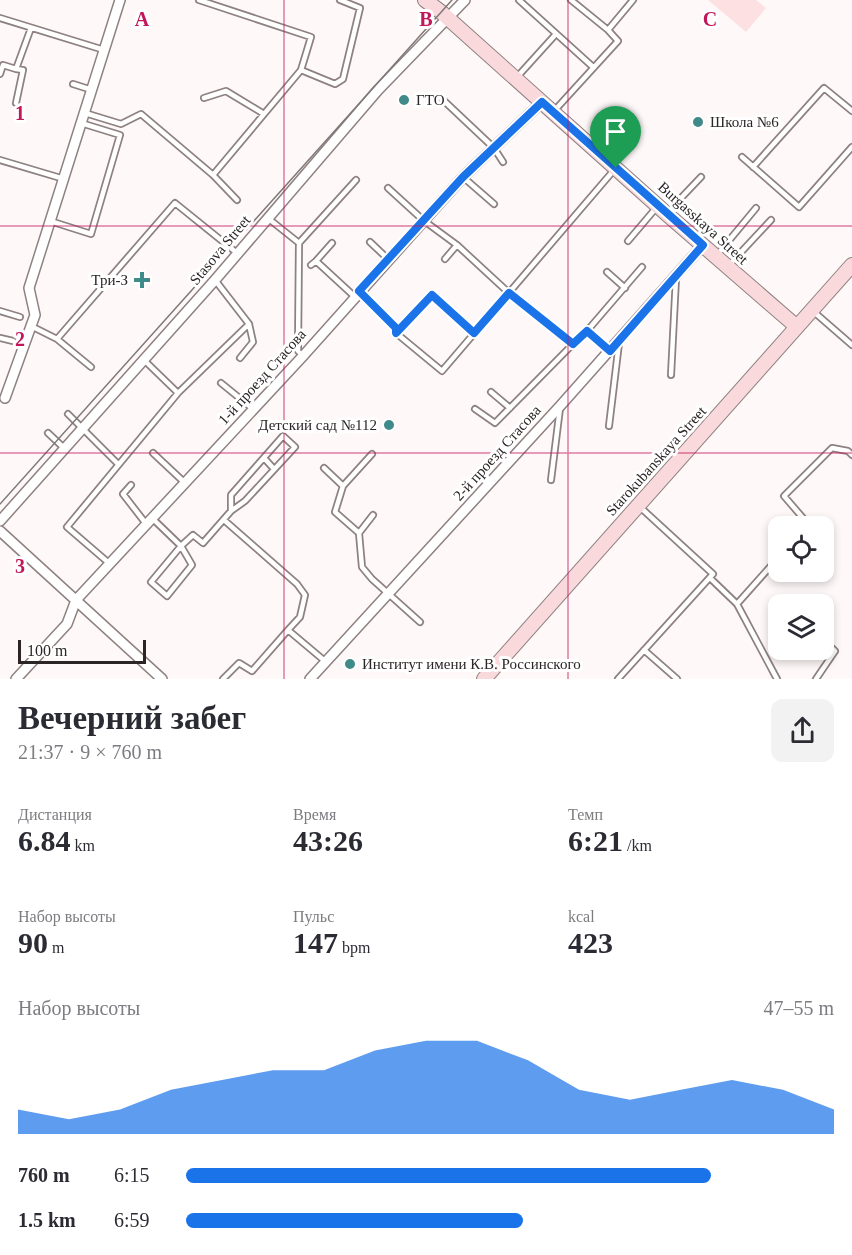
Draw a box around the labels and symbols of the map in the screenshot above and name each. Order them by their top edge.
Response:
text: A [135,8,150,30]
text: B [419,8,433,30]
text: C [703,8,717,30]
place label: ГТО [416,92,445,108]
marker: ГТО [397,93,411,107]
text: 1 [15,102,25,124]
pin [590,106,641,168]
place label: Школа №6 [710,114,779,130]
marker: Школа №6 [691,115,705,129]
street label: Burgasskaya Street [655,179,752,268]
street label: Stasova Street [186,212,254,288]
marker: Три-З [133,271,151,289]
place label: Три-З [91,272,128,288]
street label: 1-й проезд Стасова [215,326,309,428]
text: 2 [15,328,25,350]
street label: 2-й проезд Стасова [450,402,544,504]
street label: Starokubanskaya Street [603,403,710,519]
place label: Детский сад №112 [258,417,377,433]
marker: Детский сад №112 [382,418,396,432]
text: 3 [15,555,25,577]
scale bar [18,637,146,664]
place label: Институт имени К.В. Россинского [362,656,581,672]
marker: Институт имени К.В. Россинского [343,657,357,671]

